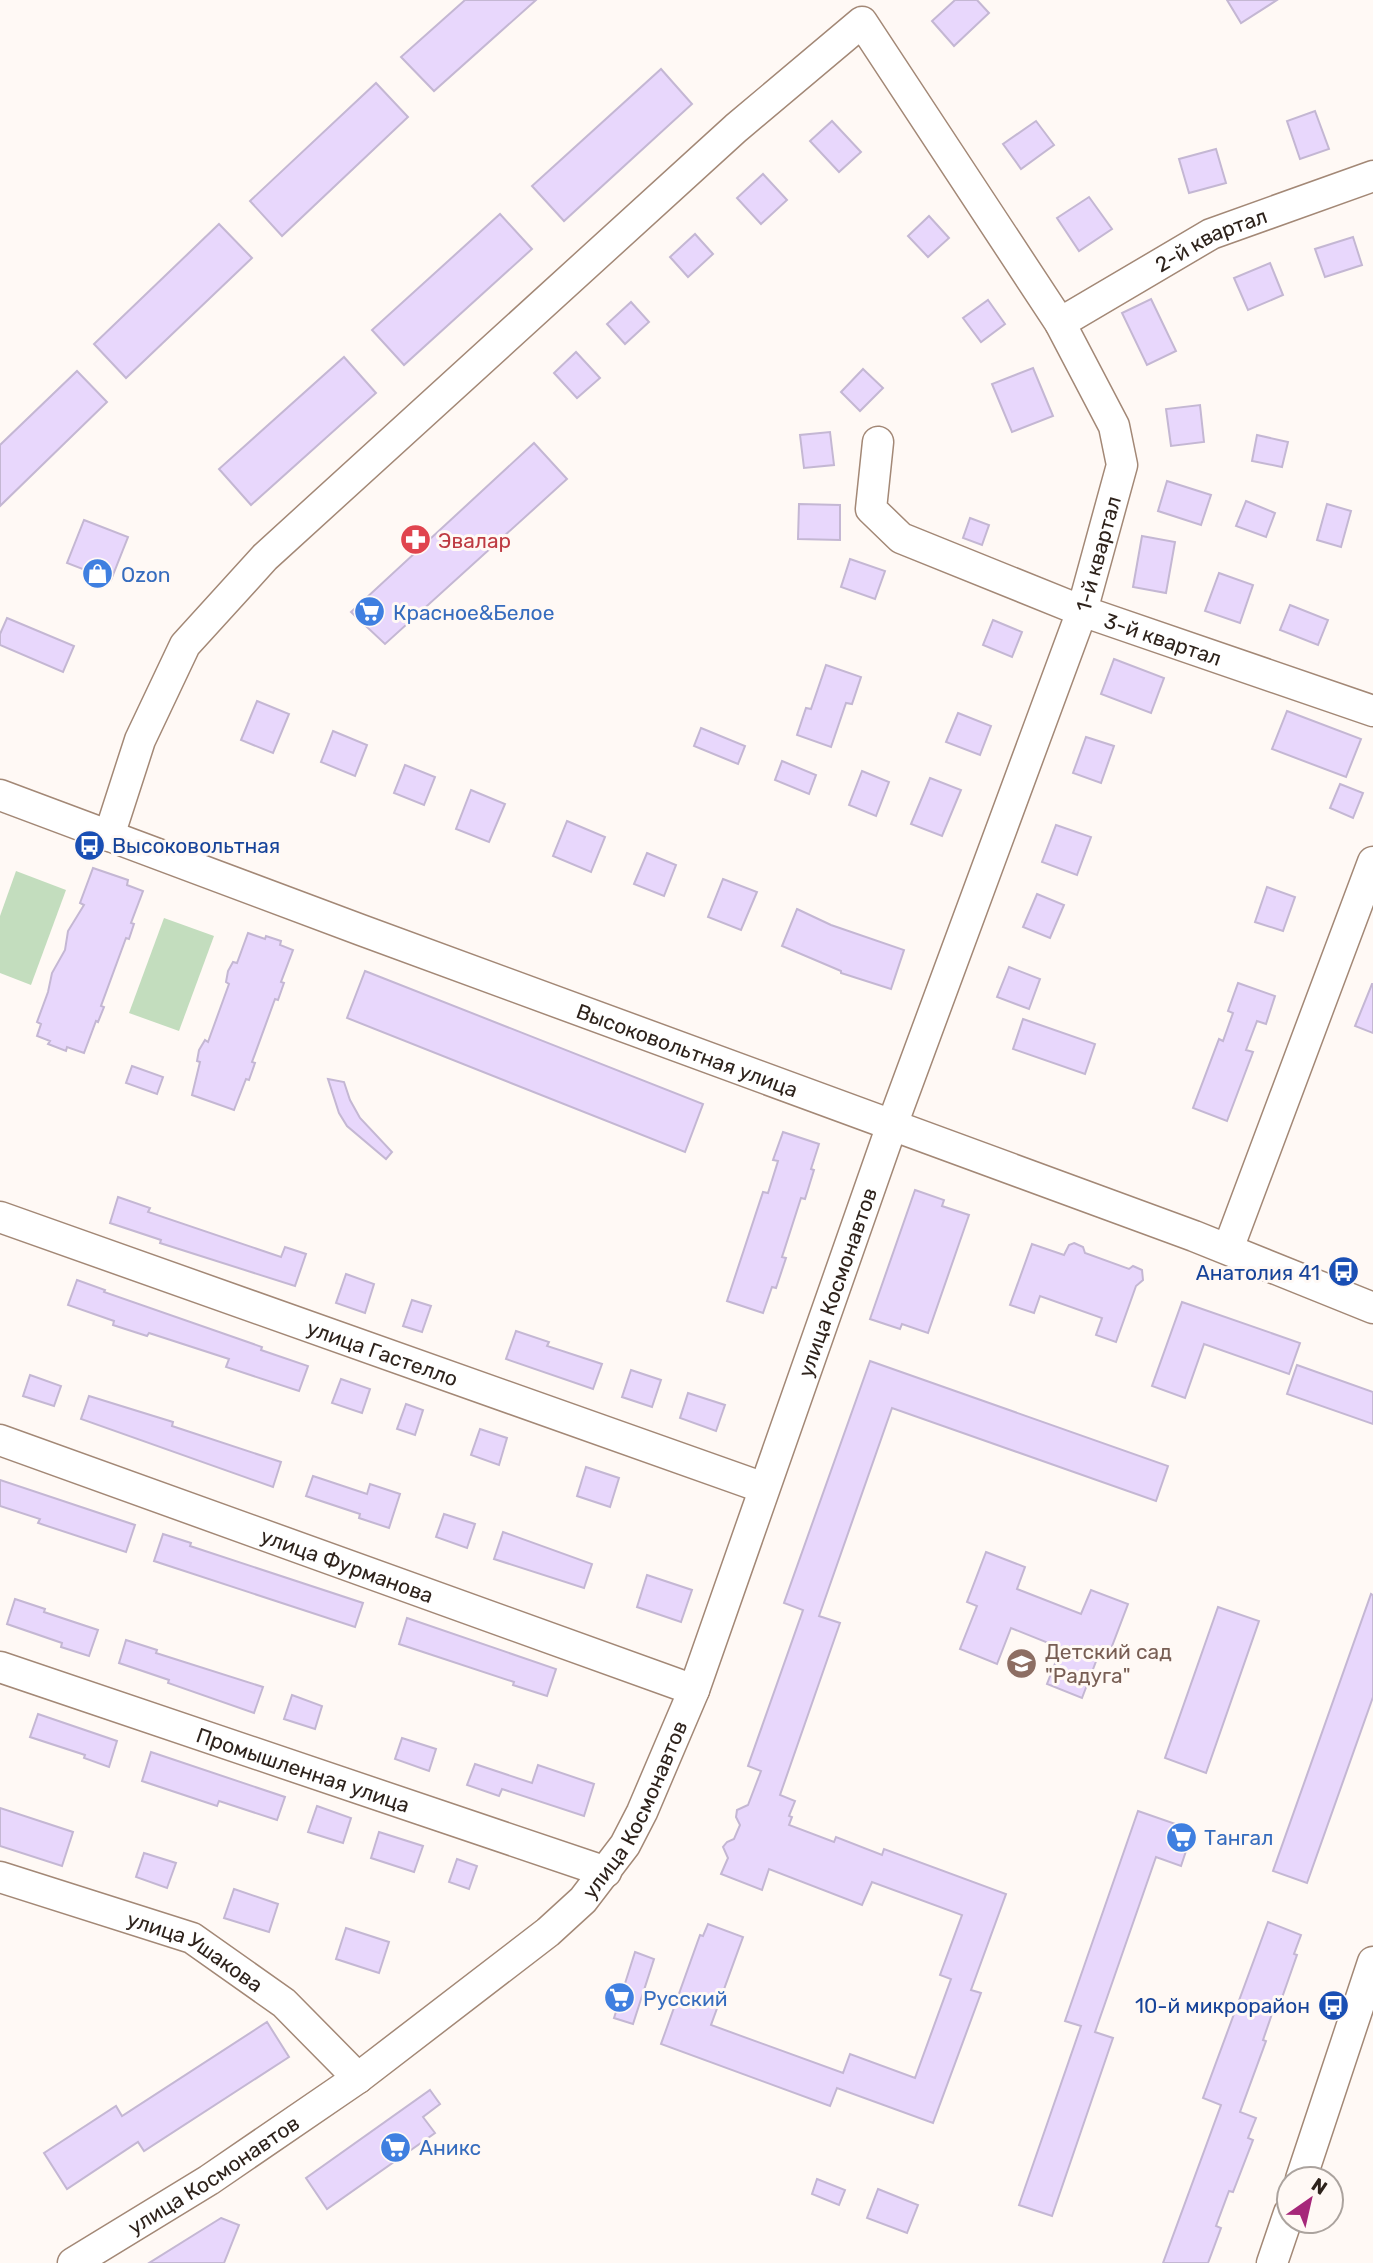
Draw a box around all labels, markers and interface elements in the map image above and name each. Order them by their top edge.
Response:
street label: 2-й квартал [1150,202,1270,277]
street label: 1-й квартал [1070,493,1125,614]
pharmacy icon: Эвалар [398,523,432,557]
place label: Эвалар [438,528,511,553]
shop icon: Ozon [81,557,115,591]
place label: Ozon [121,562,171,587]
supermarket icon: Красное&Белое [353,595,387,629]
place label: Красное&Белое [393,600,554,625]
street label: 3-й квартал [1101,607,1225,671]
bus stop icon: Высоковольтная [72,828,106,862]
place label: Высоковольтная [112,833,280,858]
street label: Высоковольтная улица [573,998,801,1102]
street label: улица Космонавтов [792,1184,882,1380]
bus stop icon: Анатолия 41 [1326,1255,1360,1289]
place label: Анатолия 41 [1196,1260,1320,1285]
street label: улица Гастелло [304,1314,462,1391]
street label: улица Фурманова [257,1522,437,1608]
place label: Детский сад "Радуга" [1045,1639,1172,1688]
school or university icon: Детский сад "Радуга" [1005,1646,1039,1680]
street label: улица Космонавтов [576,1717,692,1903]
street label: Промышленная улица [193,1722,413,1817]
supermarket icon: Тангал [1164,1820,1198,1854]
place label: Тангал [1204,1825,1273,1850]
street label: улица Ушакова [124,1906,268,1997]
supermarket icon: Русский [603,1981,637,2015]
place label: Русский [643,1986,728,2011]
bus stop icon: 10-й микрорайон [1316,1988,1350,2022]
place label: 10-й микрорайон [1135,1993,1310,2018]
street label: улица Космонавтов [123,2110,304,2239]
supermarket icon: Аникс [379,2130,413,2164]
place label: Аникс [419,2135,481,2160]
north arrow [1275,2165,1345,2235]
text: N [1307,2173,1331,2200]

